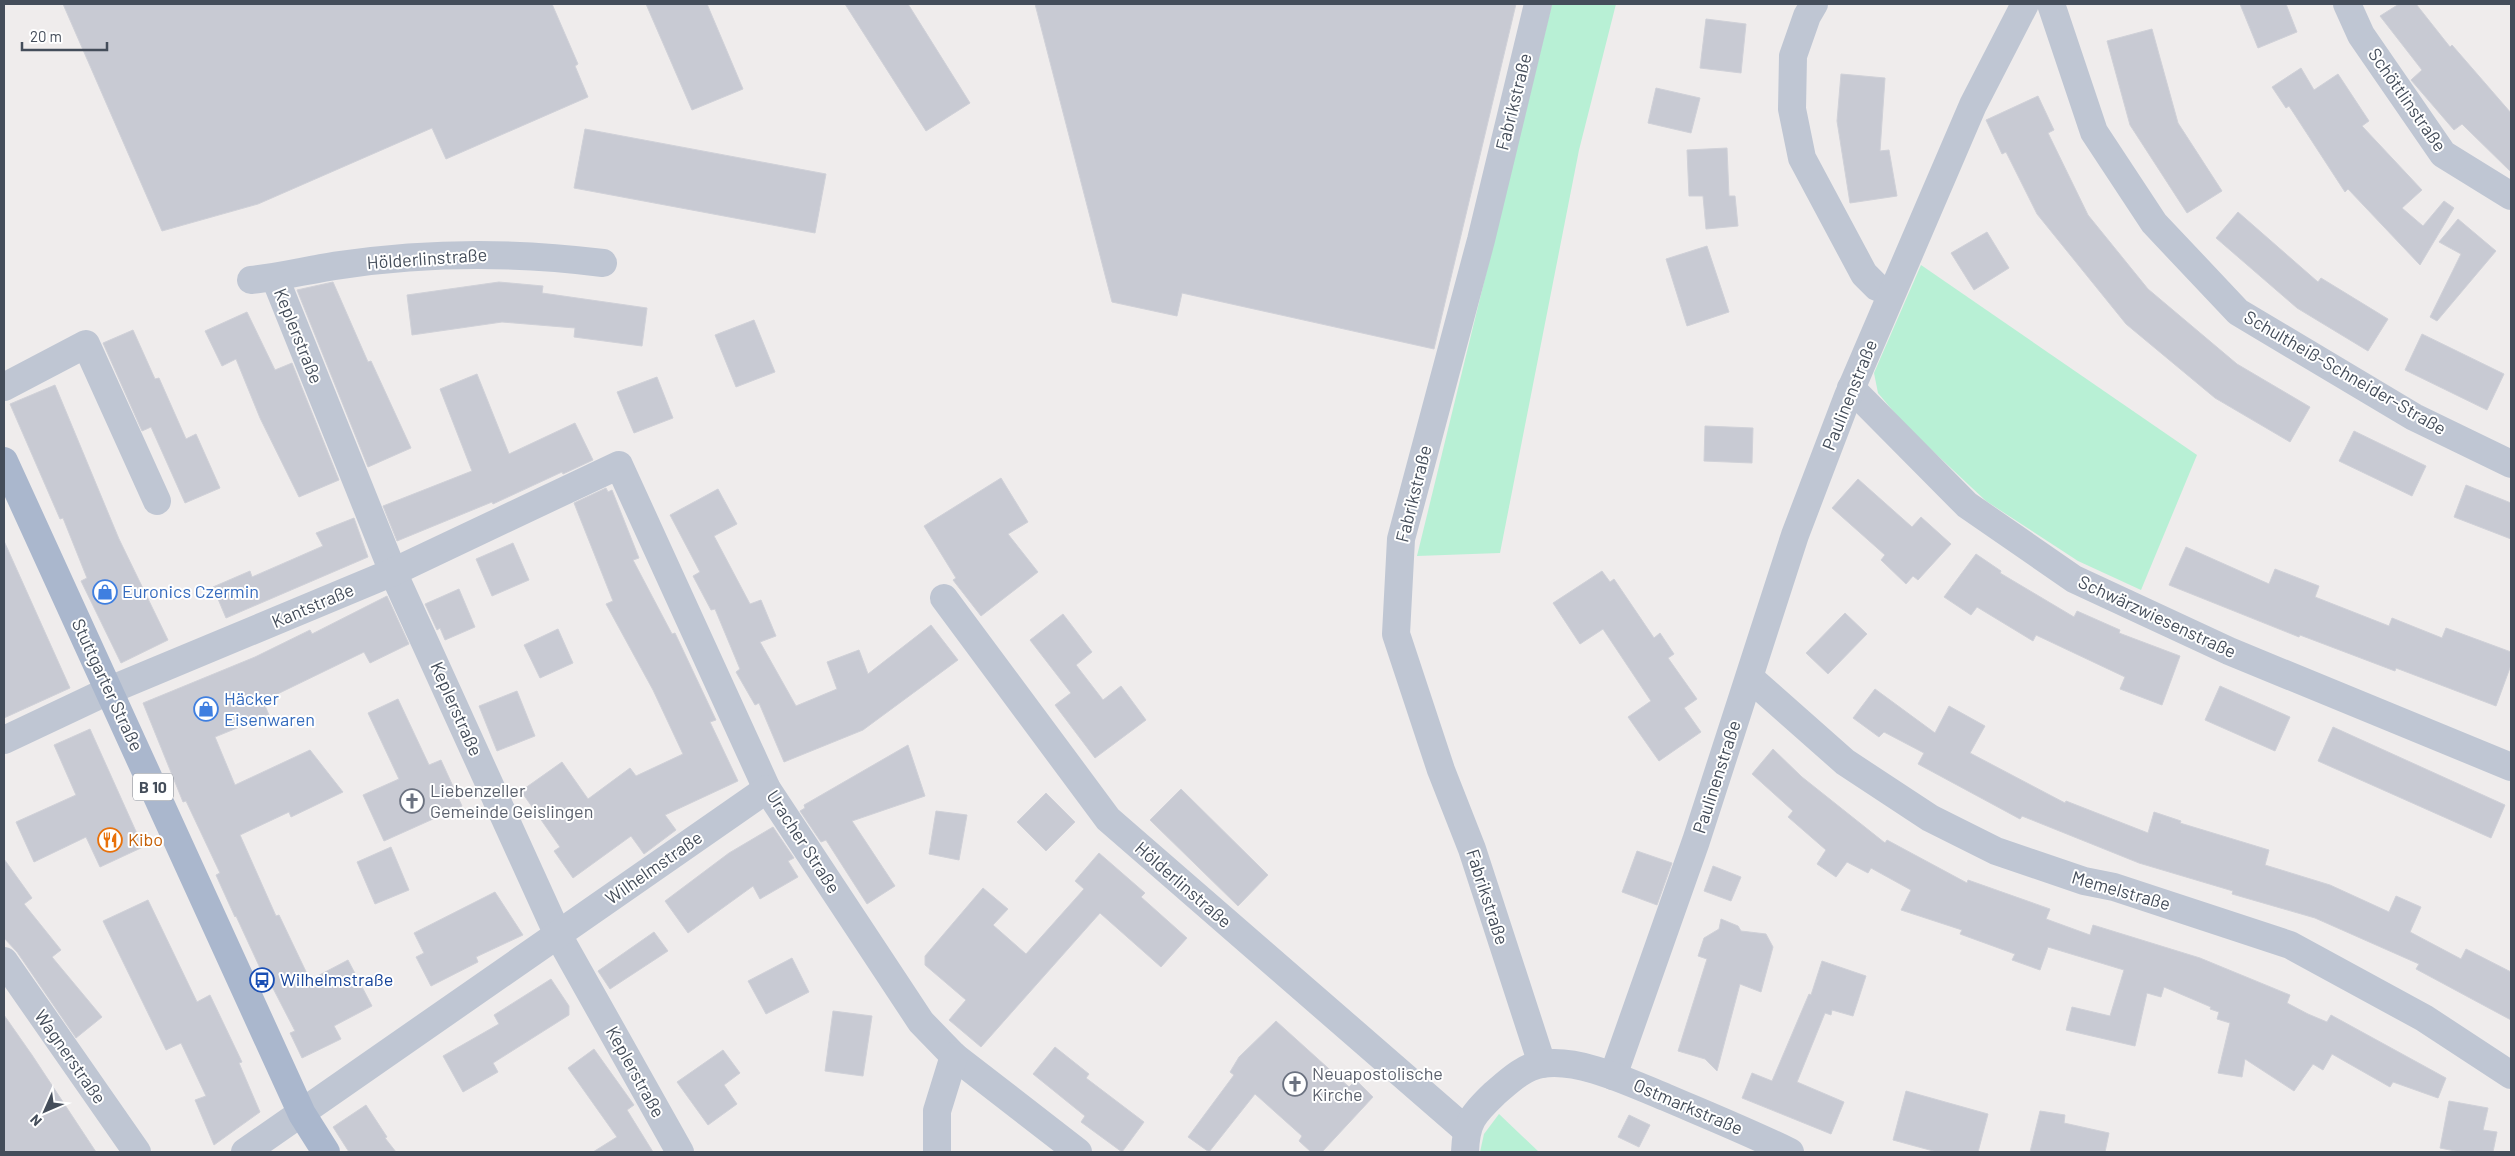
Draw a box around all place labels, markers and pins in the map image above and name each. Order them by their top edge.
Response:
shop icon: Euronics Czermin [92,579,118,605]
place label: Euronics Czermin [122,580,259,602]
place label: Häcker Eisenwaren [224,687,315,730]
shop icon: Häcker Eisenwaren [193,696,219,722]
place label: Liebenzeller Gemeinde Geislingen [430,779,593,822]
church icon: Liebenzeller Gemeinde Geislingen [399,788,425,814]
restaurant icon: Kibo [97,827,123,853]
place label: Kibo [128,828,163,850]
bus stop icon: Wilhelmstraße [249,967,275,993]
place label: Wilhelmstraße [280,968,393,990]
place label: Neuapostolische Kirche [1312,1062,1443,1105]
church icon: Neuapostolische Kirche [1282,1071,1308,1097]

